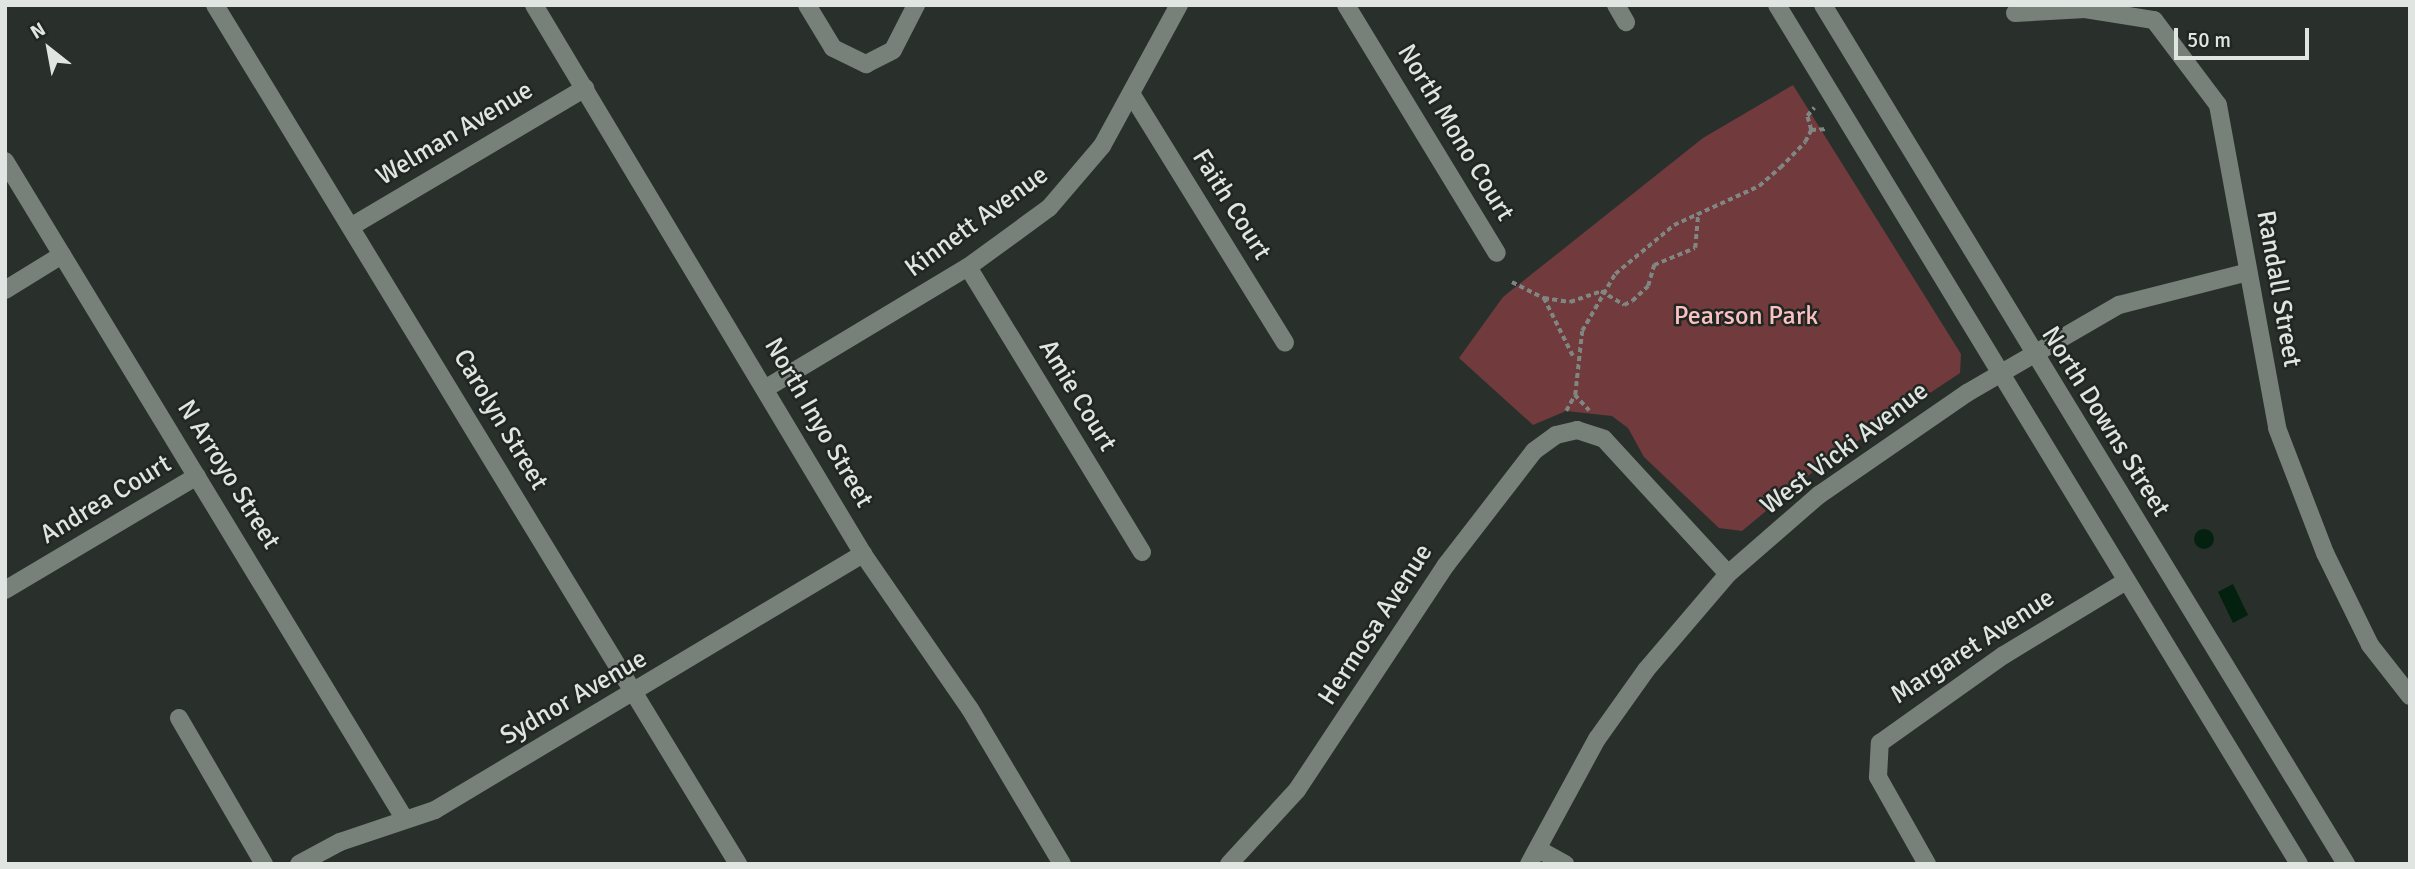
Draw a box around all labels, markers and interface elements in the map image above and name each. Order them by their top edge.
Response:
north arrow [14,14,84,84]
scale bar [2177,14,2312,58]
text: N [26,17,50,45]
text: 50 m [2187,27,2231,53]
street label: North Mono Court [1390,39,1520,227]
street label: Welman Avenue [371,75,539,193]
street label: Faith Court [1185,144,1277,266]
street label: Kinnett Avenue [899,160,1055,284]
street label: Randall Street [2249,208,2307,370]
park label: Pearson Park [1674,301,1818,333]
street label: North Downs Street [2034,321,2176,523]
street label: North Inyo Street [757,333,879,513]
street label: Amie Court [1031,334,1123,458]
street label: Carolyn Street [446,344,554,496]
street label: West Vicki Avenue [1755,376,1935,522]
street label: N Arroyo Street [170,395,286,555]
street label: Andrea Court [35,449,177,551]
street label: Hermosa Avenue [1312,539,1440,711]
street label: Margaret Avenue [1885,583,2061,711]
street label: Sydnor Avenue [495,643,653,753]

